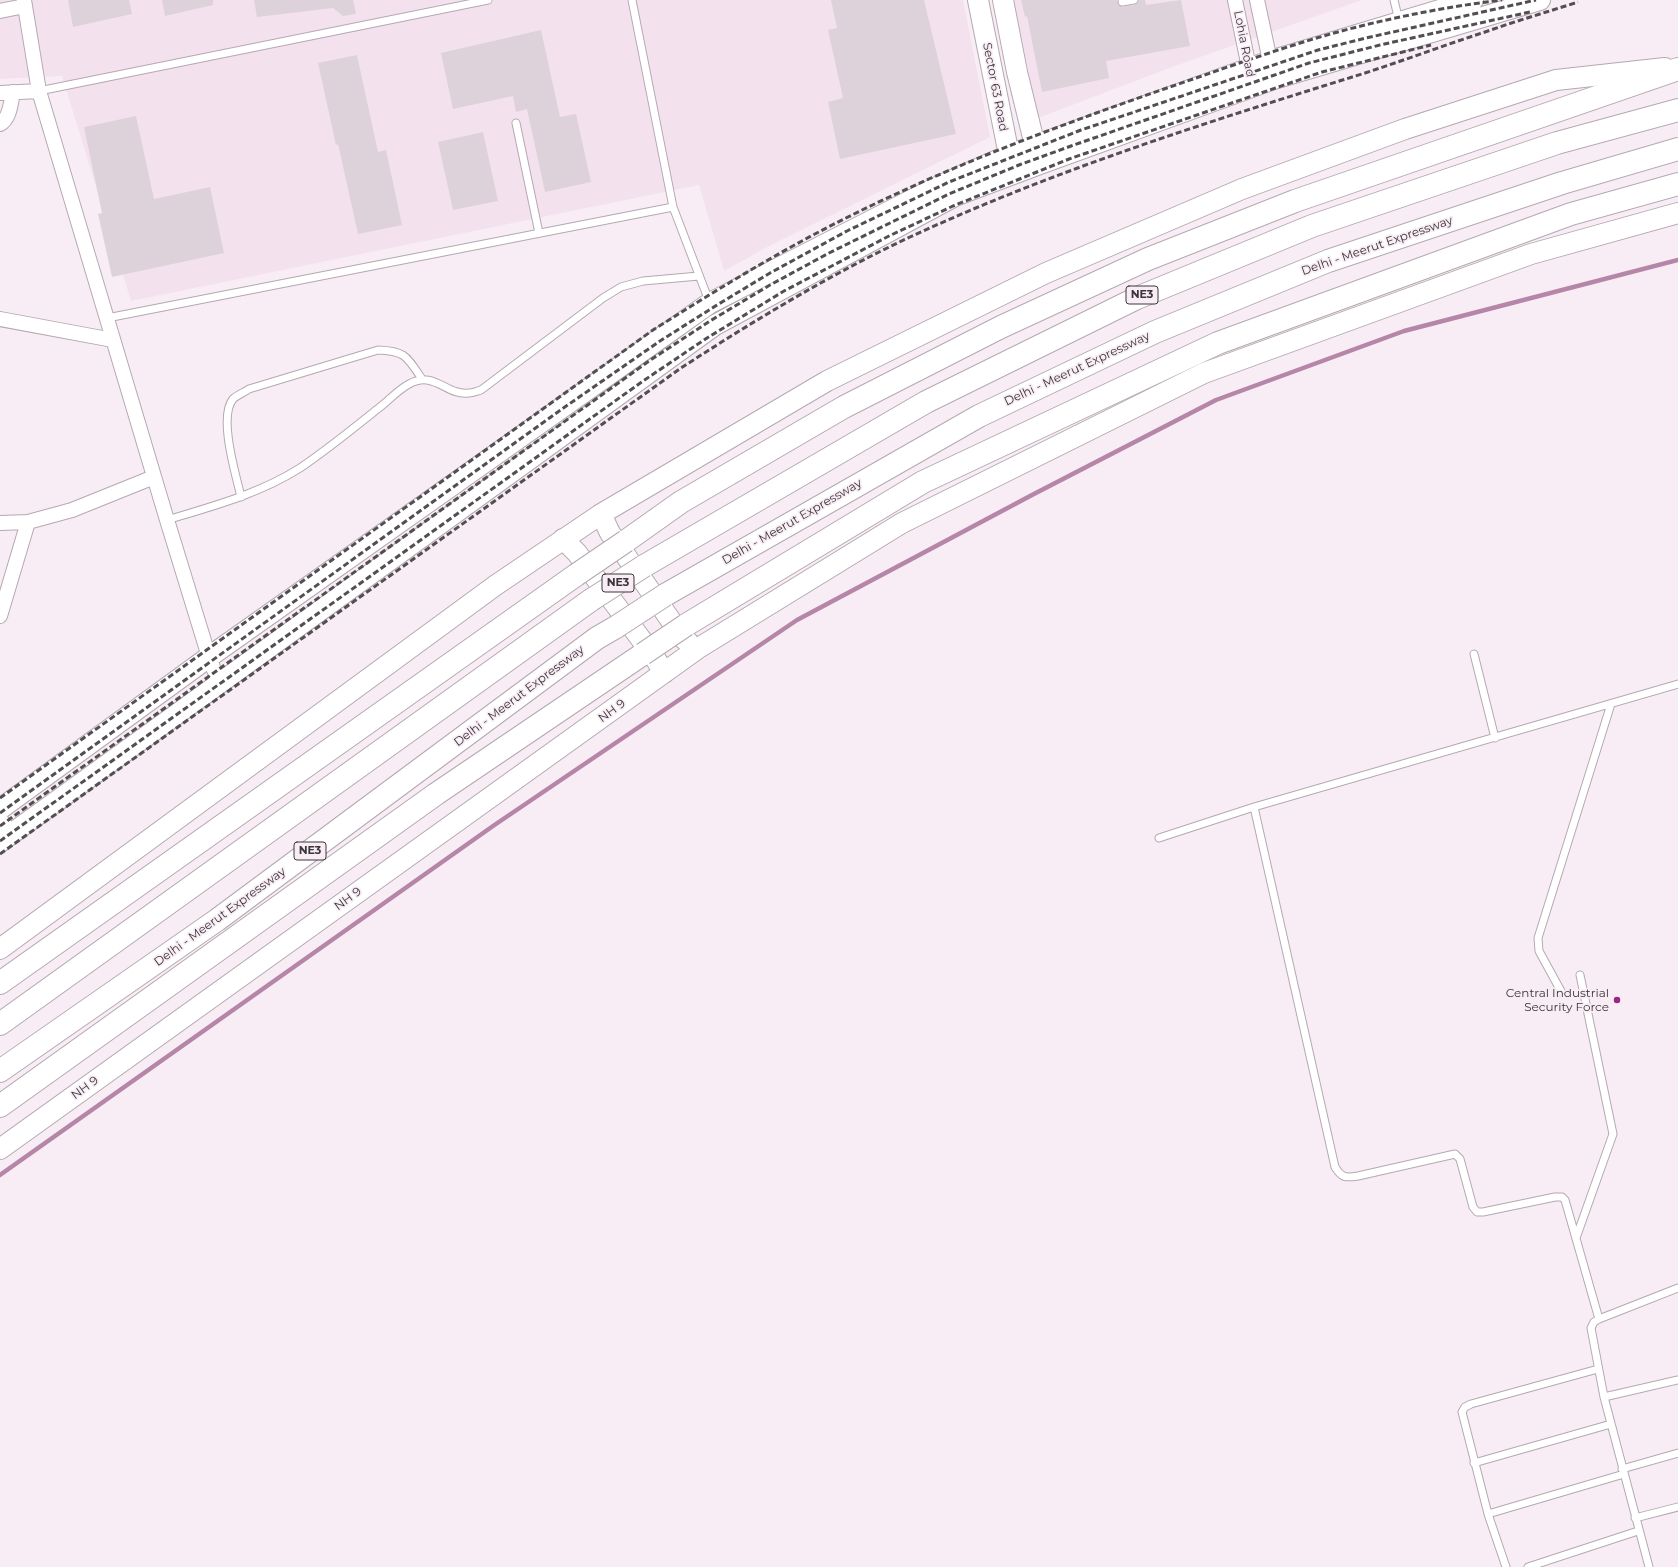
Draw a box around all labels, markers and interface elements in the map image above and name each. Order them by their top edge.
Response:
street label: Lohia Road [1230,10,1258,78]
street label: Sector 63 Road [979,41,1011,133]
street label: Delhi - Meerut Expressway [1299,213,1455,279]
road number: NE3 [1126,286,1158,304]
street label: Delhi - Meerut Expressway [1002,329,1152,409]
street label: Delhi - Meerut Expressway [720,476,864,568]
road number: NE3 [602,574,634,592]
street label: Delhi - Meerut Expressway [451,642,587,750]
street label: NH 9 [596,696,628,726]
road number: NE3 [294,842,326,860]
street label: Delhi - Meerut Expressway [151,864,289,970]
street label: NH 9 [332,884,364,914]
place label: Central Industrial Security Force [1506,986,1609,1014]
marker: Central Industrial Security Force [1612,995,1622,1005]
street label: NH 9 [69,1073,101,1103]

